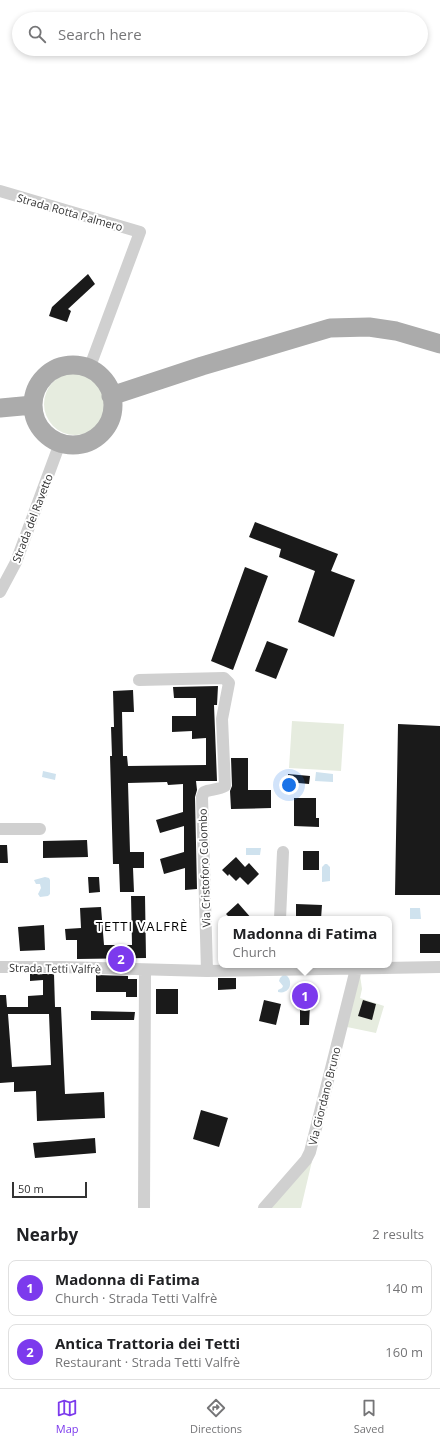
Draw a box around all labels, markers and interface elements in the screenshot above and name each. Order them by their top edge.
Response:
search box [12,12,428,56]
icon: search [26,23,48,45]
text: Search here [58,24,142,44]
street label: Strada Rotta Palmero [15,190,125,234]
street label: Strada del Ravetto [8,471,56,564]
your location [279,775,299,795]
street label: Via Cristoforo Colombo [194,808,214,928]
popup [218,916,392,968]
district label: TETTI VALFRÈ [96,917,188,935]
text: Madonna di Fatima [233,923,377,943]
text: Church [233,943,276,961]
pin: 2 [108,944,134,974]
street label: Strada Tetti Valfrè [9,960,101,976]
pin: 1 [292,981,318,1011]
street label: Via Giordano Bruno [305,1045,344,1147]
scale bar [12,1180,87,1199]
text: 50 m [18,1181,44,1196]
text: Nearby [16,1223,78,1246]
text: 2 results [372,1225,424,1243]
text: Madonna di Fatima [55,1269,200,1289]
text: 1 [26,1279,34,1297]
text: 140 m [385,1279,423,1297]
text: Church · Strada Tetti Valfrè [55,1289,217,1307]
text: Antica Trattoria dei Tetti [55,1333,240,1353]
text: 2 [26,1343,34,1361]
text: 160 m [385,1343,423,1361]
text: Restaurant · Strada Tetti Valfrè [55,1353,240,1371]
tab: Map [56,1397,79,1436]
tab: Directions [190,1397,242,1436]
tab: Saved [354,1397,384,1436]

